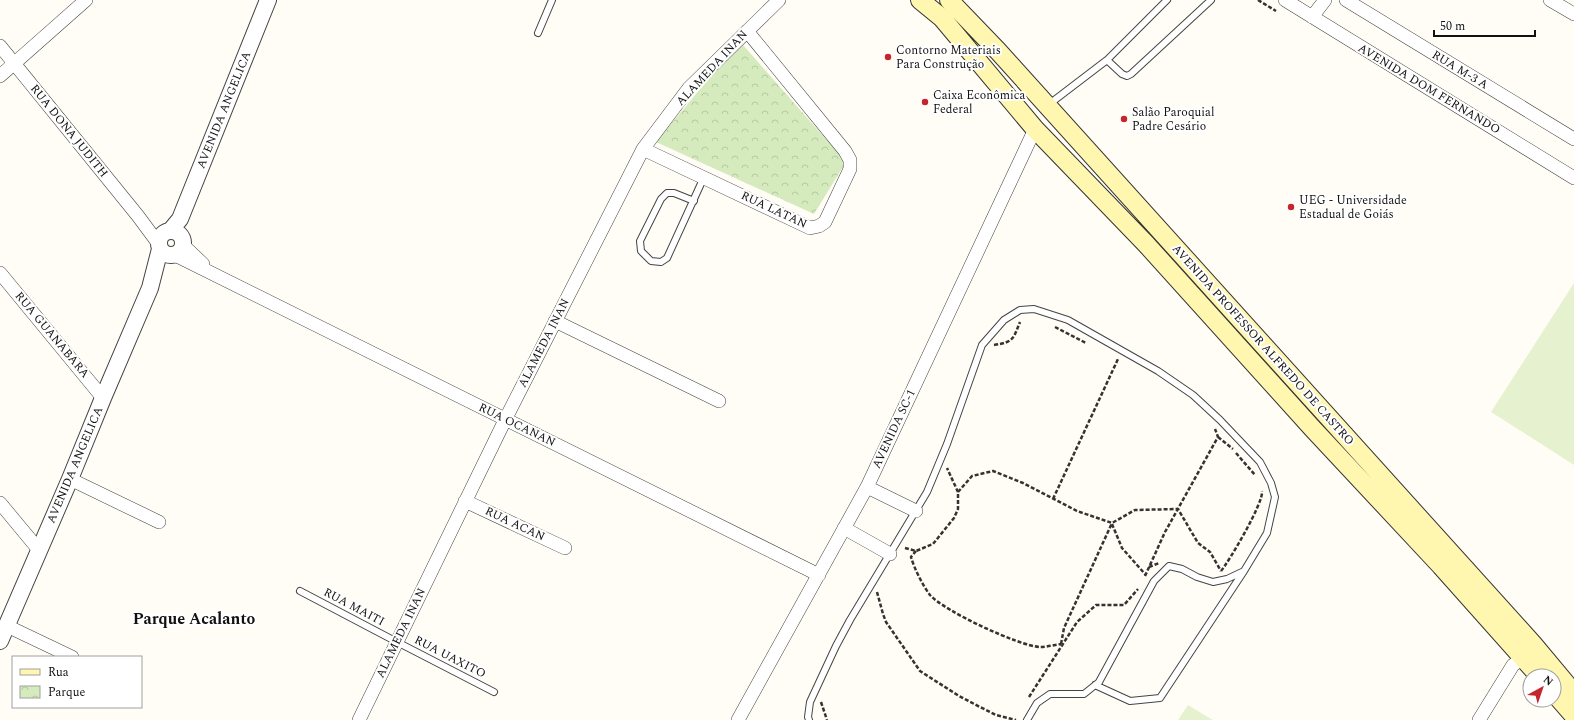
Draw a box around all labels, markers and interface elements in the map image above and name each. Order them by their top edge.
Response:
scale bar [1434,12,1535,38]
text: 50 m [1440,17,1465,36]
street label: ALAMEDA INAN [672,26,752,110]
street label: AVENIDA DOM FERNANDO [1354,39,1504,139]
place label: Contorno Materiais Para Construção [896,41,1001,74]
street label: RUA M-3 A [1428,46,1492,94]
street label: AVENIDA ANGELICA [192,48,256,172]
marker: Contorno Materiais Para Construção [883,52,893,62]
street label: RUA DONA JUDITH [25,80,113,182]
place label: Caixa Econômica Federal [933,86,1025,119]
marker: Caixa Econômica Federal [920,97,930,107]
place label: Salão Paroquial Padre Cesário [1132,103,1214,136]
marker: Salão Paroquial Padre Cesário [1119,114,1129,124]
street label: RUA LATAN [738,186,810,234]
place label: UEG - Universidade Estadual de Goiás [1299,191,1407,224]
marker: UEG - Universidade Estadual de Goiás [1286,202,1296,212]
street label: AVENIDA PROFESSOR ALFREDO DE CASTRO [1167,240,1359,450]
street label: RUA GUANABARA [10,288,94,382]
street label: ALAMEDA INAN [513,295,575,391]
street label: AVENIDA SC-1 [867,386,921,472]
street label: RUA OCANAN [475,398,559,452]
street label: AVENIDA ANGELICA [42,404,108,526]
street label: RUA ACAN [482,502,548,546]
street label: RUA MAITI [320,583,388,631]
street label: ALAMEDA INAN [371,585,431,681]
district label: Parque Acalanto [133,607,256,631]
street label: RUA UAXITO [411,631,489,683]
legend [12,656,142,708]
text: Rua [48,663,69,682]
north arrow [1522,668,1562,708]
text: N [1539,671,1557,690]
text: Parque [48,683,85,702]

